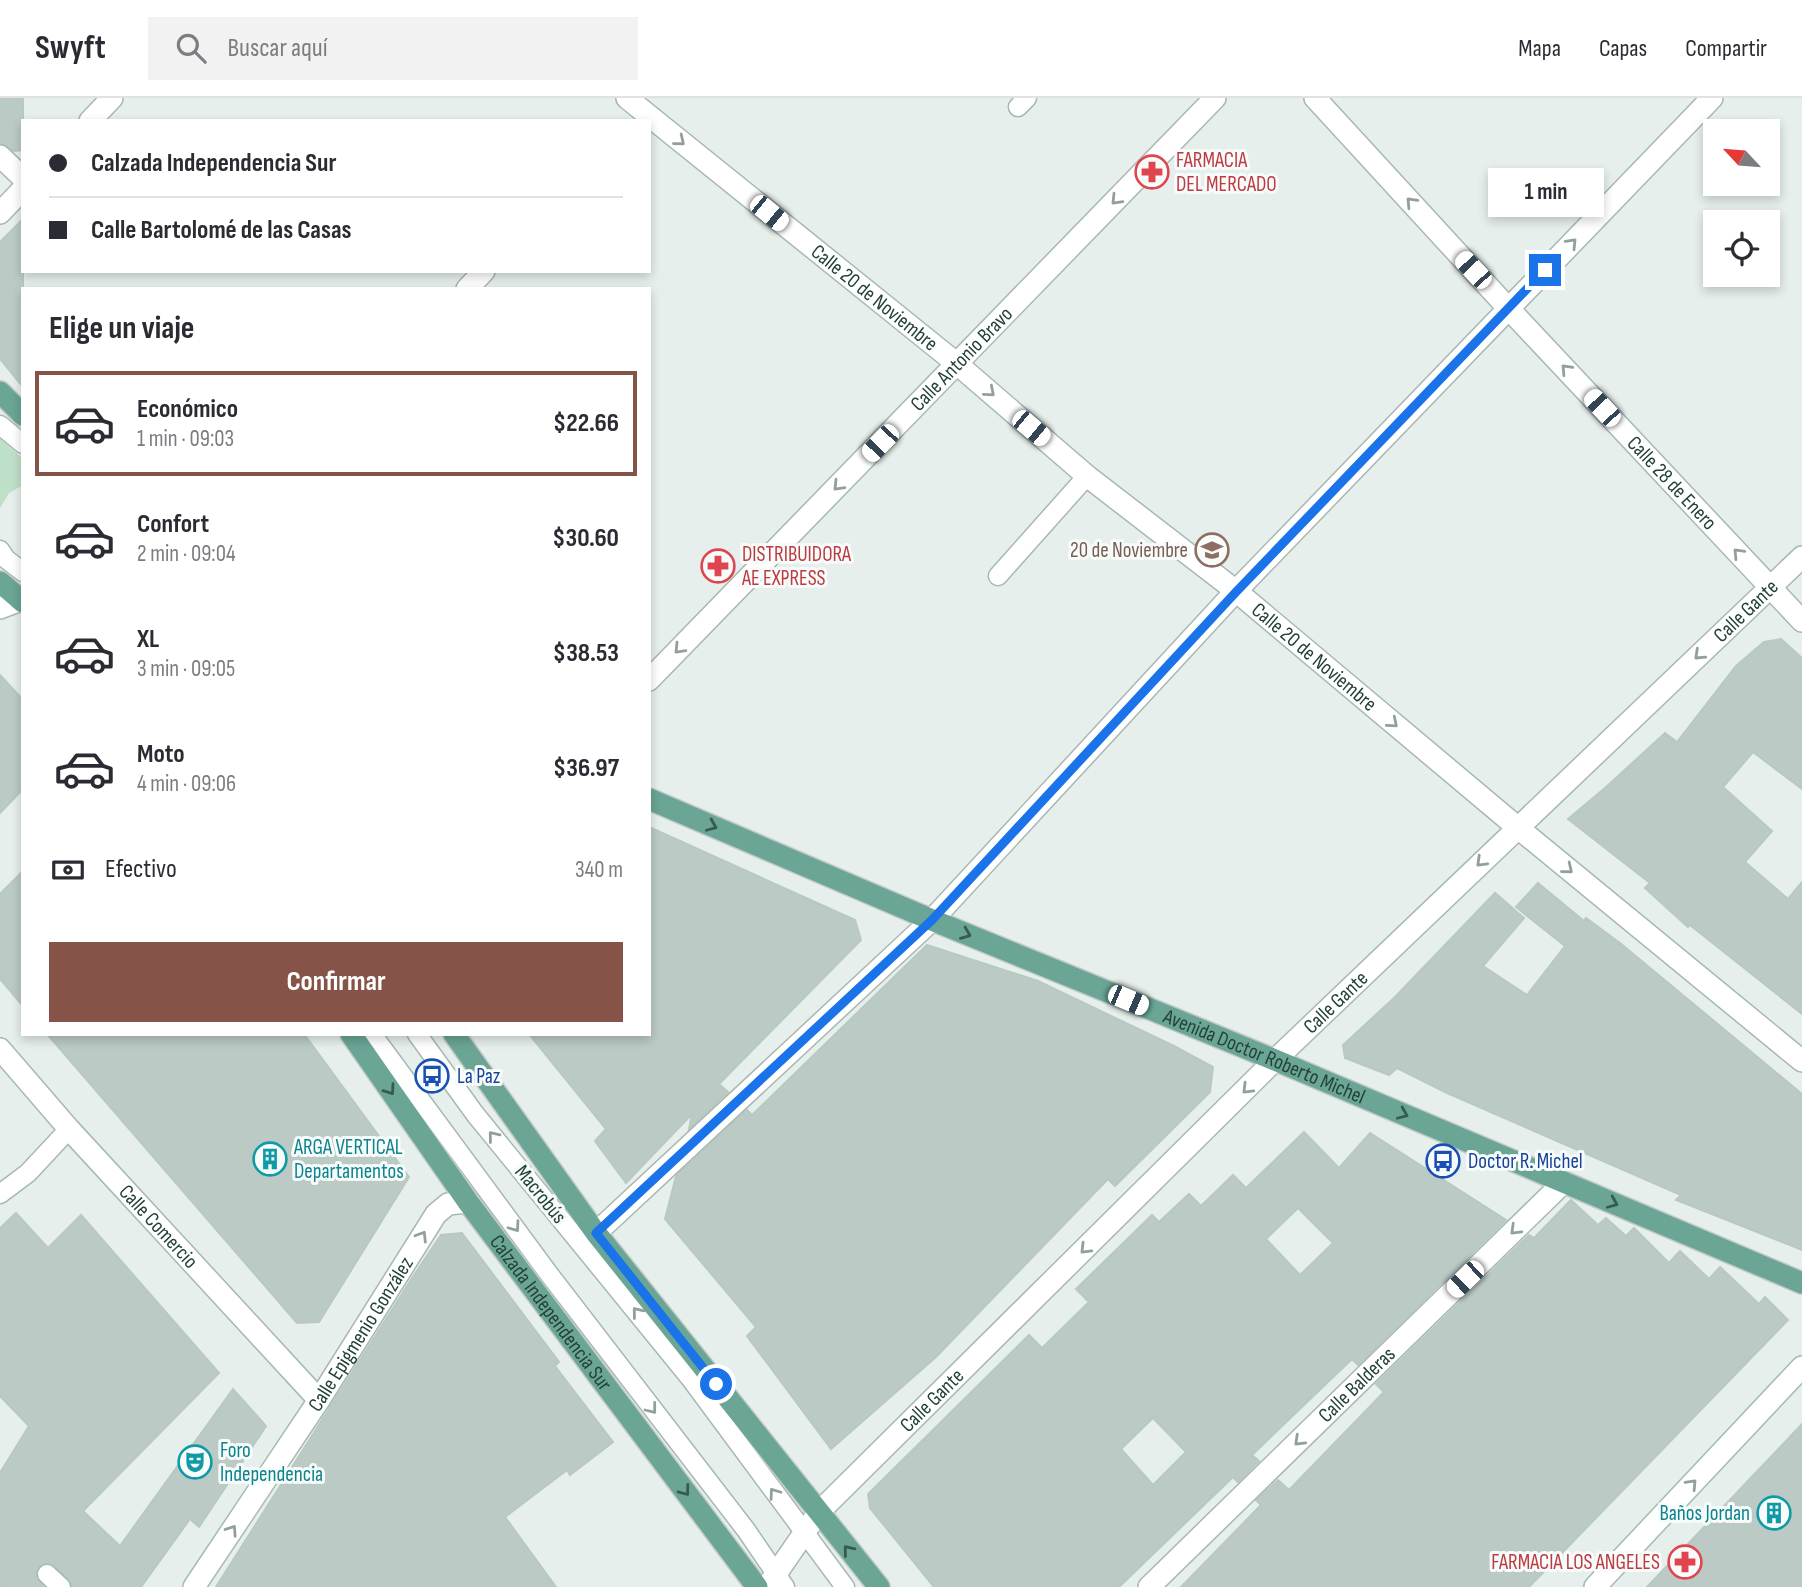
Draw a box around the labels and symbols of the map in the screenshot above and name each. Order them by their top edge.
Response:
north arrow [1703,119,1780,196]
one-way arrow [672,133,685,146]
place label: FARMACIA DEL MERCADO [1176,148,1277,197]
pharmacy icon: FARMACIA DEL MERCADO [1133,153,1171,191]
callout: 1 min [1487,169,1603,218]
one-way arrow [1112,191,1125,204]
car [747,192,792,234]
one-way arrow [1407,197,1420,210]
one-way arrow [1563,238,1576,251]
street label: Calle 20 de Noviembre [806,239,943,356]
car [1451,247,1496,293]
route end [1529,254,1561,286]
street label: Calle Antonio Bravo [905,302,1018,417]
one-way arrow [1562,364,1574,377]
one-way arrow [982,384,995,396]
car [1580,385,1625,431]
car [1009,406,1054,450]
car [858,421,903,465]
street label: Calle 28 de Enero [1622,431,1722,535]
one-way arrow [833,477,846,490]
school or university icon: 20 de Noviembre [1193,531,1231,569]
place label: 20 de Noviembre [1070,538,1188,563]
place label: DISTRIBUIDORA AE EXPRESS [741,542,852,591]
pharmacy icon: DISTRIBUIDORA AE EXPRESS [699,547,737,585]
one-way arrow [1734,548,1747,561]
street label: Calle Gante [1709,575,1784,648]
street label: Calle 20 de Noviembre [1246,598,1382,717]
one-way arrow [675,641,688,654]
one-way arrow [1694,647,1707,660]
one-way arrow [1385,715,1398,728]
one-way arrow [705,817,717,831]
one-way arrow [1476,854,1489,867]
one-way arrow [1559,861,1572,873]
one-way arrow [960,925,972,939]
street label: Calle Gante [1298,966,1373,1039]
car [1105,982,1152,1018]
street label: Avenida Doctor Roberto Michel [1159,1003,1369,1110]
bus stop icon: La Paz [413,1057,451,1095]
place label: La Paz [457,1064,501,1089]
one-way arrow [1242,1080,1255,1093]
one-way arrow [382,1082,394,1095]
one-way arrow [1396,1106,1408,1120]
one-way arrow [489,1131,502,1143]
place label: ARGA VERTICAL Departamentos [293,1135,404,1184]
building icon: ARGA VERTICAL Departamentos [251,1140,289,1178]
bus stop icon: Doctor R. Michel [1424,1142,1462,1180]
place label: Doctor R. Michel [1468,1149,1583,1174]
street label: Macrobús [509,1160,572,1229]
street label: Calle Comercio [114,1180,203,1274]
one-way arrow [1605,1195,1618,1209]
one-way arrow [506,1219,519,1232]
one-way arrow [1510,1222,1523,1235]
street label: Calzada Independencia Sur [484,1230,617,1396]
one-way arrow [414,1231,427,1244]
one-way arrow [1081,1240,1094,1253]
street label: Calle Epigmenio González [303,1252,419,1416]
car [1443,1257,1488,1301]
one-way arrow [632,1308,645,1320]
street label: Calle Balderas [1313,1342,1401,1428]
street label: Calle Gante [895,1364,969,1438]
route start [700,1368,732,1400]
one-way arrow [643,1401,656,1414]
one-way arrow [1294,1432,1307,1445]
place label: Foro Independencia [220,1438,323,1487]
theatre icon: Foro Independencia [176,1443,214,1481]
one-way arrow [1684,1479,1697,1492]
one-way arrow [676,1483,689,1495]
one-way arrow [770,1489,783,1501]
building icon: Baños Jordan [1755,1494,1793,1532]
place label: Baños Jordan [1659,1501,1750,1526]
one-way arrow [224,1525,236,1538]
pharmacy icon: FARMACIA LOS ANGELES [1666,1543,1704,1581]
one-way arrow [844,1546,857,1558]
place label: FARMACIA LOS ANGELES [1491,1550,1660,1575]

